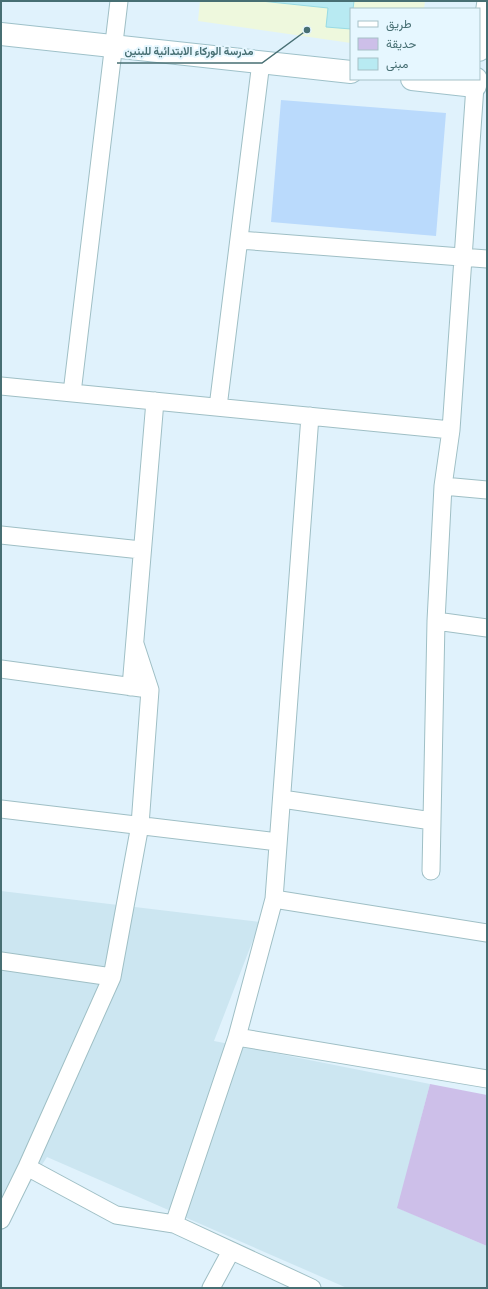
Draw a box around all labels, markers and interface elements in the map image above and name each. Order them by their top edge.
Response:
legend [350,8,480,80]
text: طريق [386,16,412,32]
text: حديقة [386,36,416,51]
callout: مدرسة الوركاء الابتدائية للبنين [117,40,262,63]
text: مدرسة الوركاء الابتدائية للبنين [125,44,253,58]
text: مبنى [386,56,408,72]

